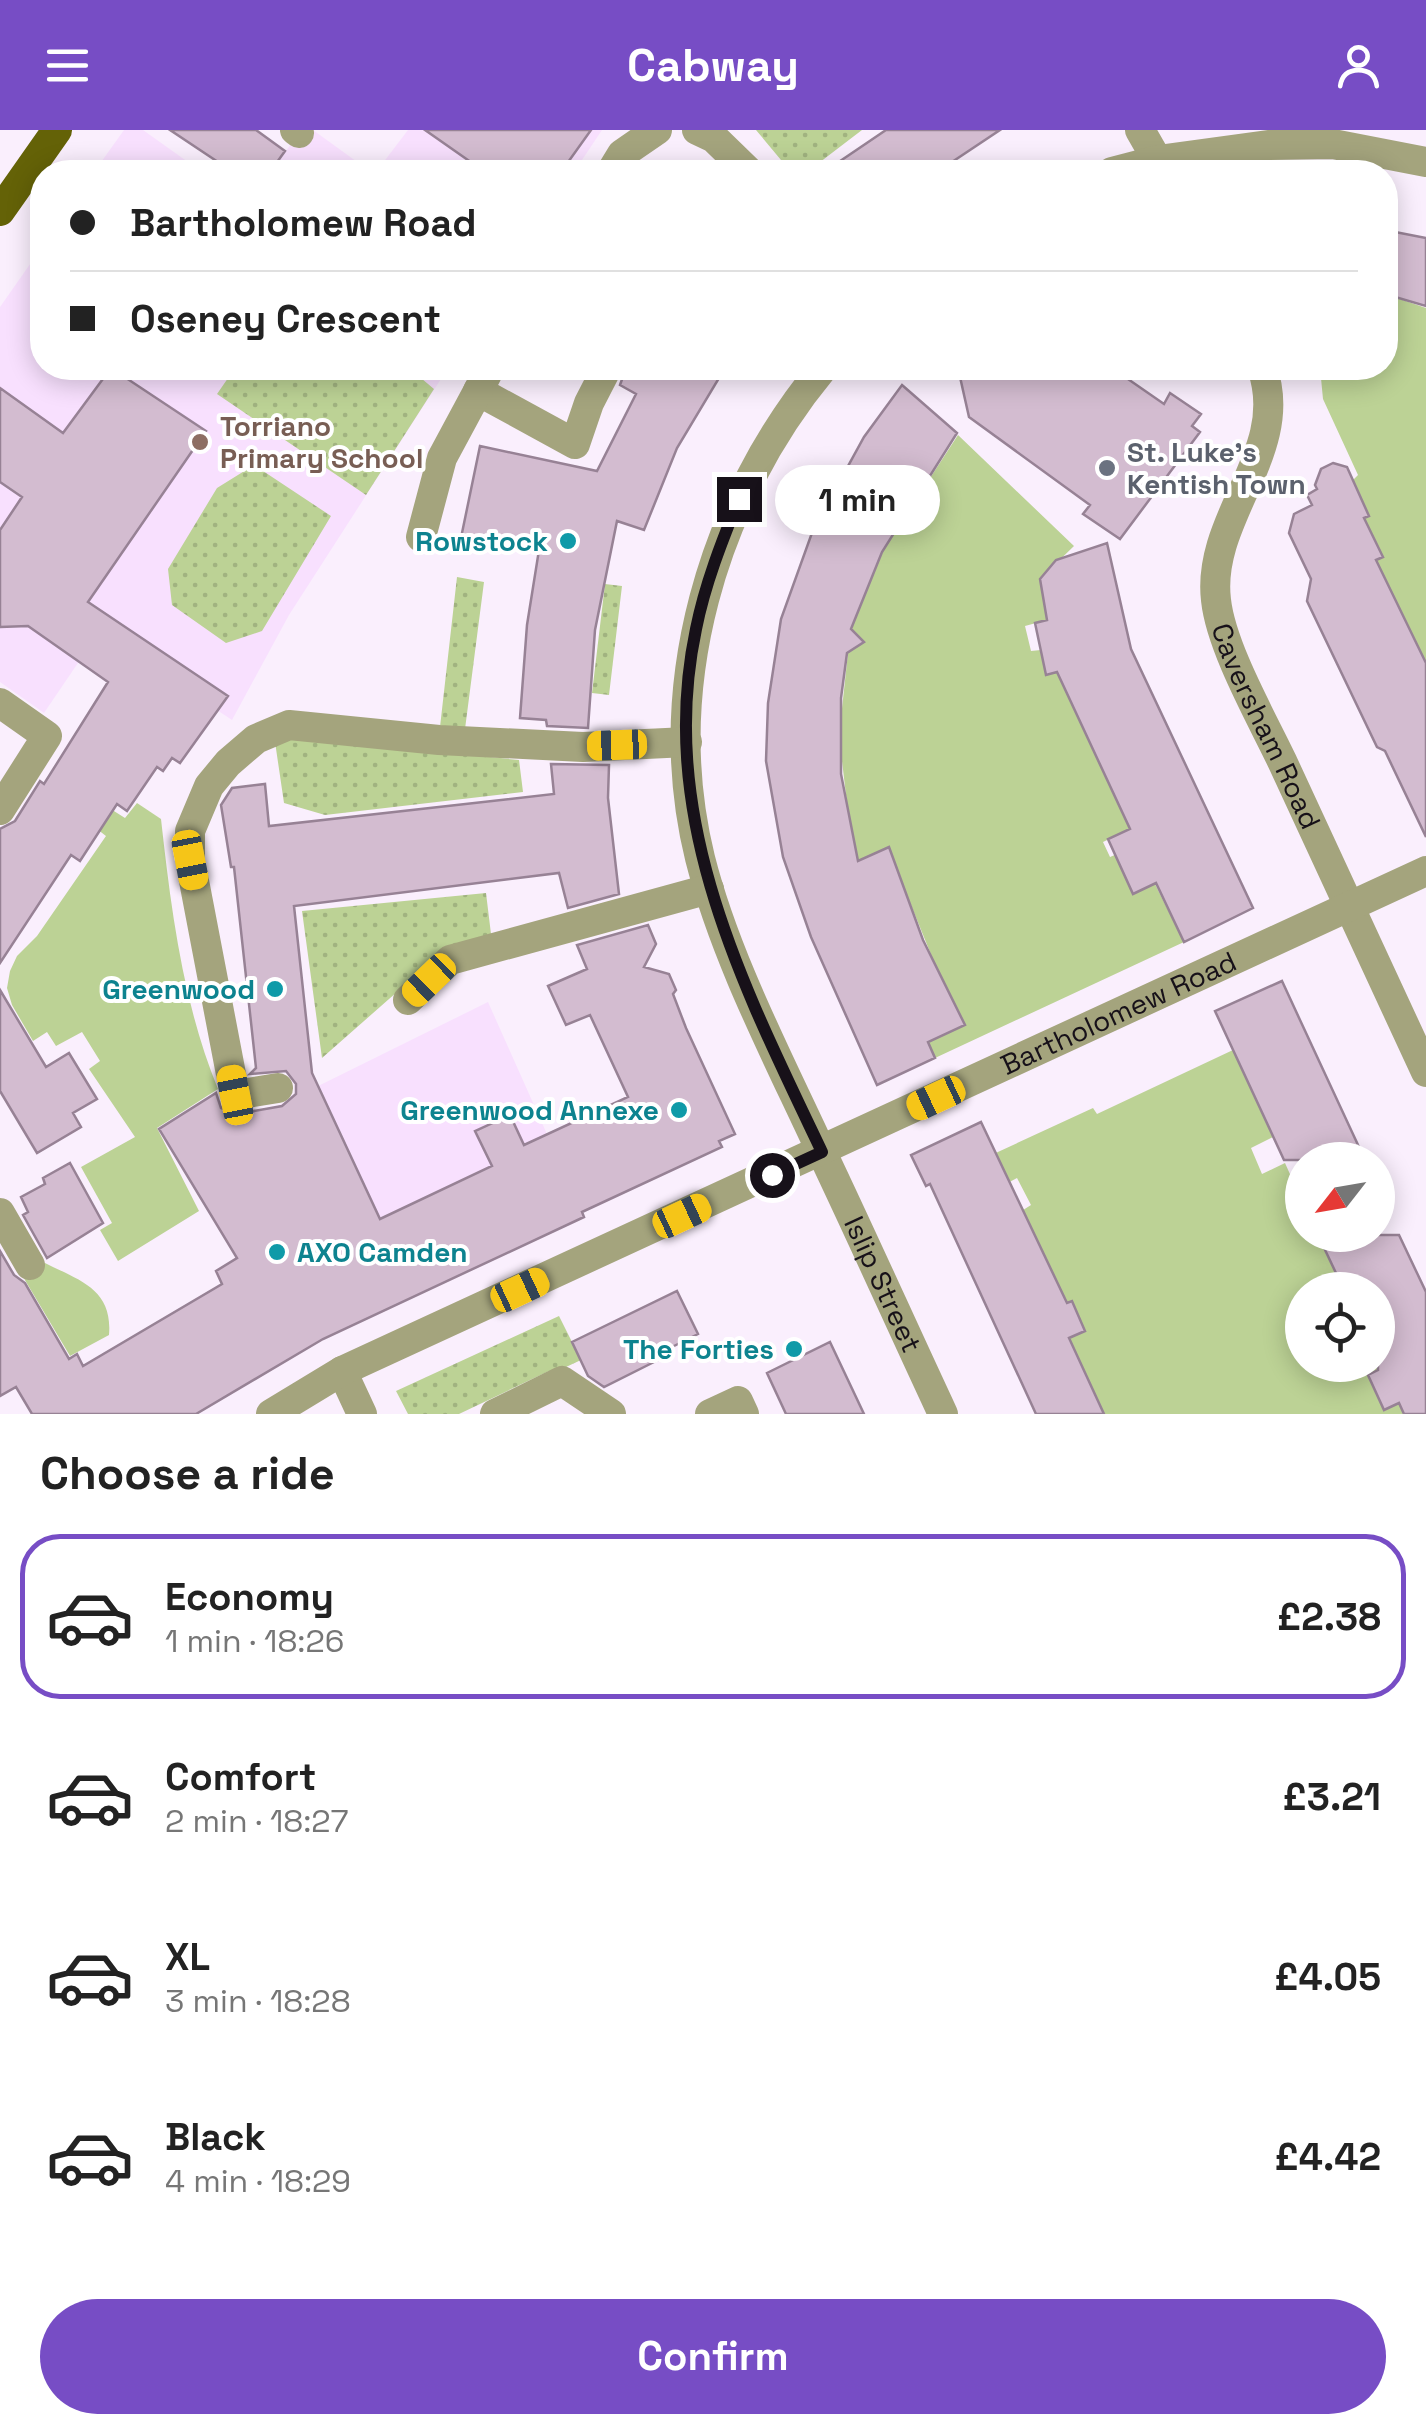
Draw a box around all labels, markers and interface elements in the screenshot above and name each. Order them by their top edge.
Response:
text: Cabway [627,37,799,94]
icon: menu [40,38,95,93]
icon: person [1331,38,1386,93]
text: Bartholomew Road [130,199,476,247]
text: Oseney Crescent [130,295,441,343]
place label: Torriano Primary School [220,408,423,476]
marker: Torriano Primary School [189,431,211,453]
place label: St. Luke's Kentish Town [1127,434,1306,502]
marker: St. Luke's Kentish Town [1096,457,1118,479]
callout: 1 min [774,464,939,534]
route end [717,477,762,522]
text: 1 min [818,480,897,520]
place label: Rowstock [415,523,548,559]
marker: Rowstock [557,530,579,552]
street label: Caversham Road [1204,619,1329,835]
car [586,729,648,761]
car [170,828,210,892]
street label: Bartholomew Road [995,943,1242,1083]
car [397,948,461,1012]
place label: Greenwood [102,971,255,1007]
marker: Greenwood [264,978,286,1000]
car [215,1063,255,1127]
car [902,1072,970,1124]
place label: Greenwood Annexe [400,1092,659,1128]
marker: Greenwood Annexe [668,1099,690,1121]
north arrow [1285,1142,1395,1252]
map controls [1285,1142,1395,1382]
route start [750,1153,795,1198]
car [648,1190,716,1242]
street label: Islip Street [836,1210,930,1358]
place label: AXO Camden [297,1234,468,1270]
marker: AXO Camden [266,1241,288,1263]
car [486,1264,554,1316]
button: locate [1285,1272,1395,1382]
place label: The Forties [623,1331,774,1367]
marker: The Forties [783,1338,805,1360]
text: Choose a ride [40,1445,335,1502]
icon: car [45,1572,135,1662]
text: Economy [165,1573,334,1621]
text: £2.38 [1277,1593,1381,1641]
text: 1 min · 18:26 [165,1621,344,1661]
icon: car [45,1752,135,1842]
text: Comfort [165,1753,316,1801]
text: £3.21 [1283,1773,1381,1821]
text: 2 min · 18:27 [165,1801,348,1841]
icon: car [45,1932,135,2022]
text: XL [165,1933,210,1981]
text: £4.05 [1274,1953,1381,2001]
text: 3 min · 18:28 [165,1981,351,2021]
icon: car [45,2112,135,2202]
text: Black [165,2113,266,2161]
text: £4.42 [1275,2133,1381,2181]
text: 4 min · 18:29 [165,2161,351,2201]
button: Confirm [40,2299,1386,2414]

